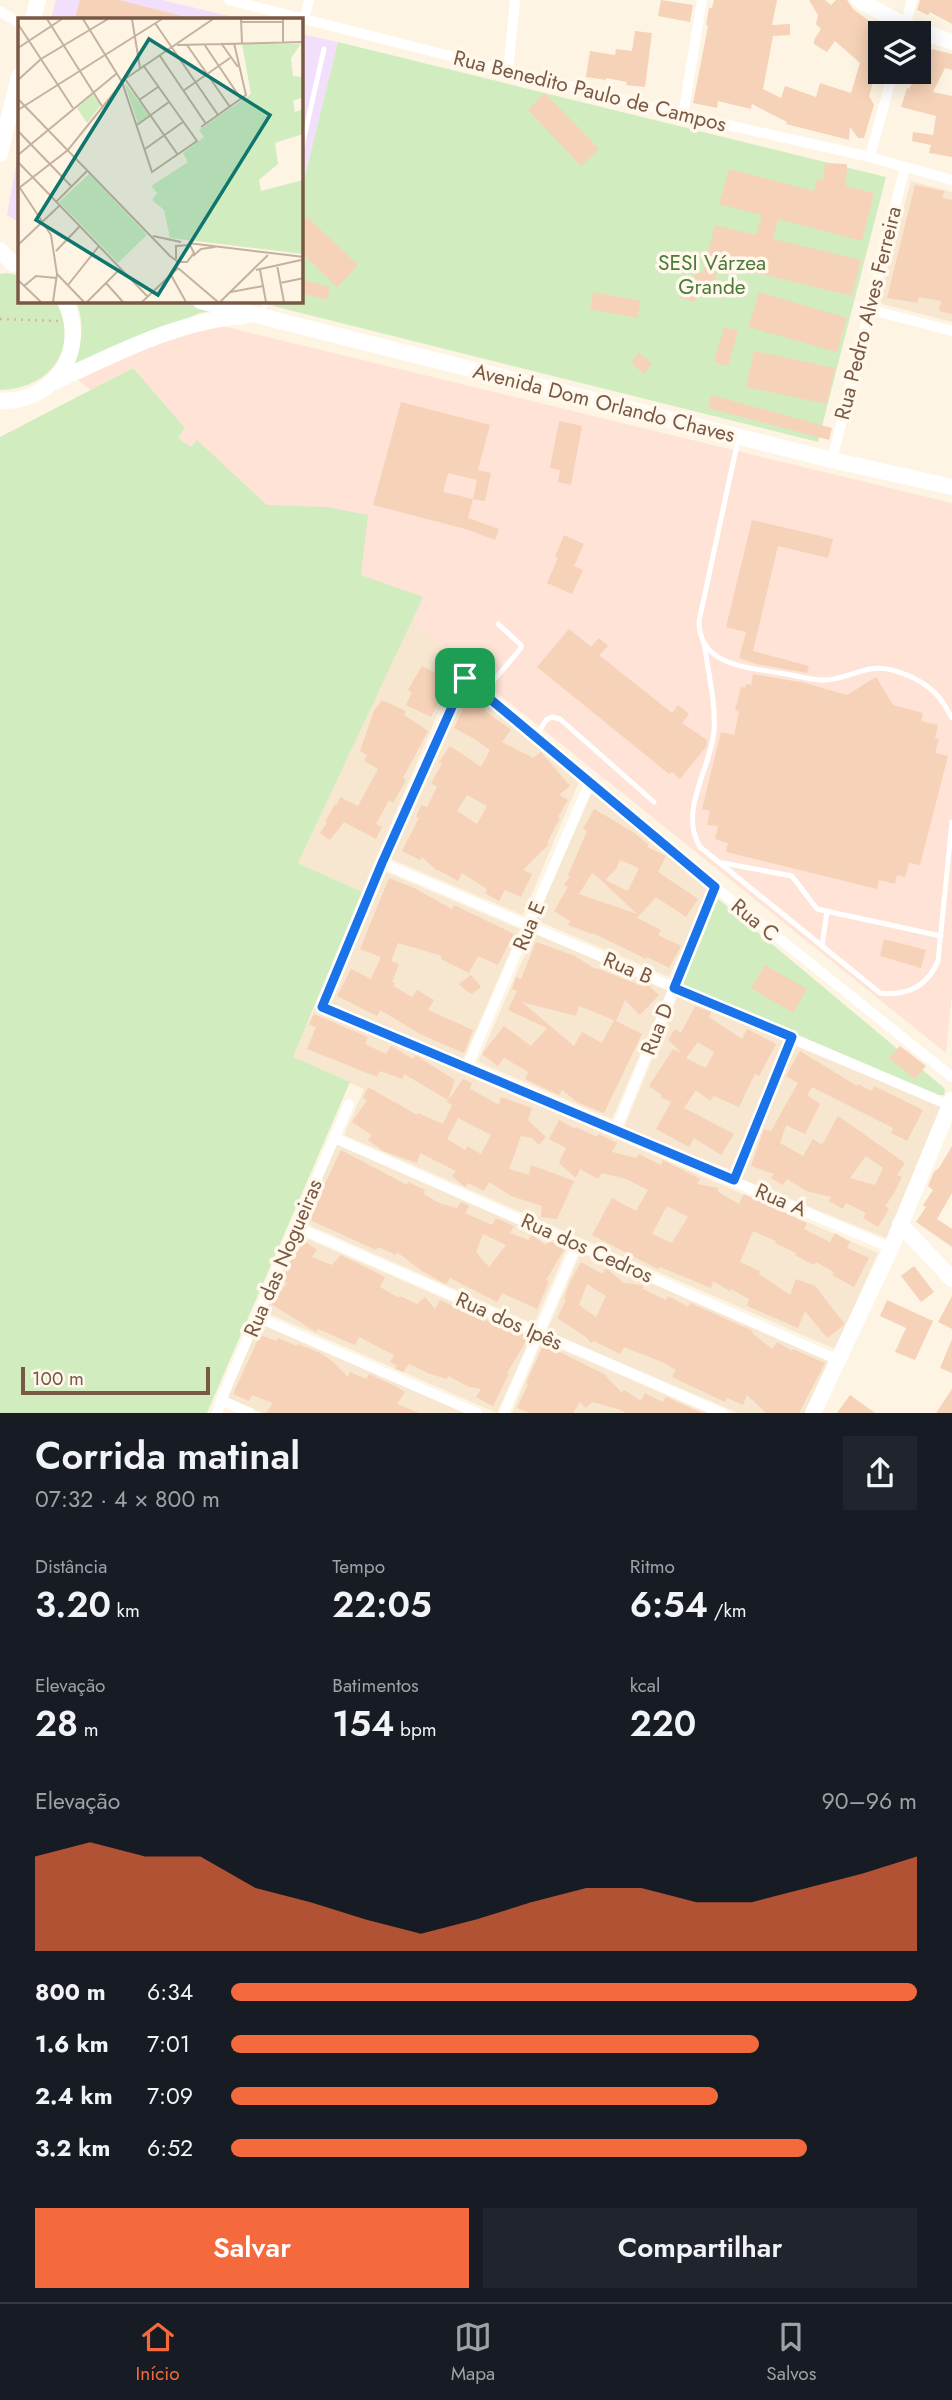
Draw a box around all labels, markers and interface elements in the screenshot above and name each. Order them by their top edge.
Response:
inset map [18,18,303,303]
map controls [868,21,931,84]
button: layers [868,21,931,84]
street label: Rua Benedito Paulo de Campos [450,43,730,139]
street label: Rua Pedro Alves Ferreira [827,203,909,423]
park label: SESI Várzea Grande [658,248,766,302]
street label: Avenida Dom Orlando Chaves [470,356,738,450]
pin [435,648,495,708]
icon: arrive [446,659,484,697]
street label: Rua C [725,891,785,949]
street label: Rua E [505,897,553,955]
street label: Rua B [599,944,657,992]
street label: Rua D [633,999,681,1059]
street label: Rua das Nogueiras [236,1174,330,1342]
street label: Rua A [751,1176,811,1224]
street label: Rua dos Cedros [516,1206,658,1290]
street label: Rua dos Ipês [451,1284,567,1358]
scale bar [21,1364,210,1396]
text: 100 m [32,1365,84,1392]
text: Corrida matinal [35,1428,300,1483]
button: share [843,1436,917,1510]
text: 07:32 · 4 × 800 m [35,1482,220,1516]
text: Distância [35,1553,107,1580]
text: Tempo [332,1553,385,1580]
text: Ritmo [630,1553,675,1580]
text: 3.20 [35,1580,111,1630]
text: 22:05 [332,1580,432,1630]
text: 6:54 [630,1580,708,1630]
text: km [111,1597,140,1624]
text: /km [708,1597,747,1624]
text: Elevação [35,1672,106,1699]
text: Batimentos [332,1672,419,1699]
text: kcal [630,1672,660,1699]
text: 28 [35,1699,78,1749]
text: 154 [332,1699,394,1749]
text: 220 [630,1699,696,1749]
text: m [78,1716,99,1743]
text: bpm [394,1716,437,1743]
text: Elevação [35,1784,120,1818]
text: 90–96 m [822,1784,917,1818]
text: 800 m [35,1975,106,2009]
text: 6:34 [147,1975,193,2009]
text: 1.6 km [35,2027,109,2061]
text: 7:01 [147,2027,190,2061]
text: 2.4 km [35,2079,113,2113]
text: 7:09 [147,2079,193,2113]
text: 3.2 km [35,2131,110,2165]
text: 6:52 [147,2131,193,2165]
button: Salvar [35,2208,469,2288]
button: Compartilhar [483,2208,917,2288]
tab: Início [136,2318,180,2387]
tab: Mapa [451,2318,495,2387]
tab: Salvos [766,2318,816,2387]

